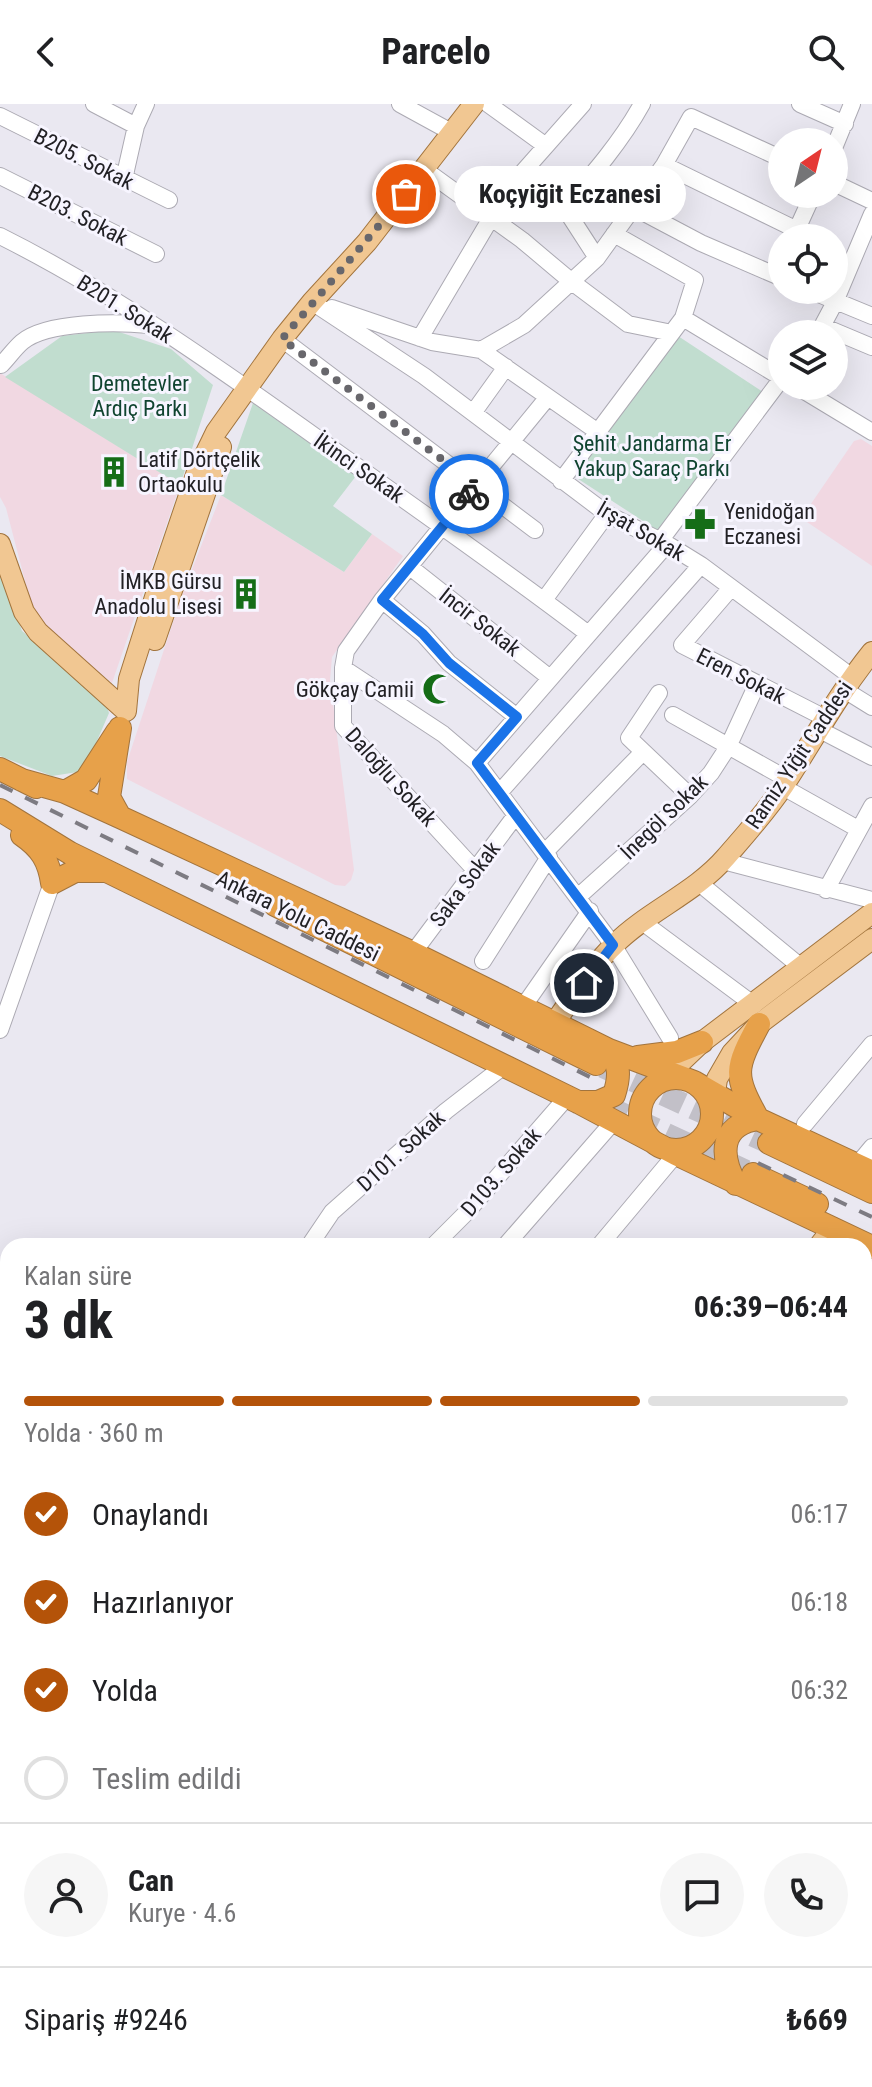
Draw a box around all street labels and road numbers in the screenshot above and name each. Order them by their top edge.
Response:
street label: B205. Sokak [30,123,138,195]
street label: B203. Sokak [24,179,132,251]
street label: B201. Sokak [72,270,178,348]
street label: İkinci Sokak [309,428,409,508]
street label: İrşat Sokak [593,496,689,566]
street label: İncir Sokak [434,583,526,661]
street label: Eren Sokak [692,643,790,709]
street label: Ramiz Yiğit Caddesi [740,676,858,834]
street label: Daloğlu Sokak [340,723,442,831]
street label: İnegöl Sokak [615,769,713,865]
street label: Saka Sokak [425,836,505,932]
street label: Ankara Yolu Caddesi [212,866,384,966]
street label: D101. Sokak [352,1105,450,1197]
street label: D103. Sokak [456,1123,546,1221]

